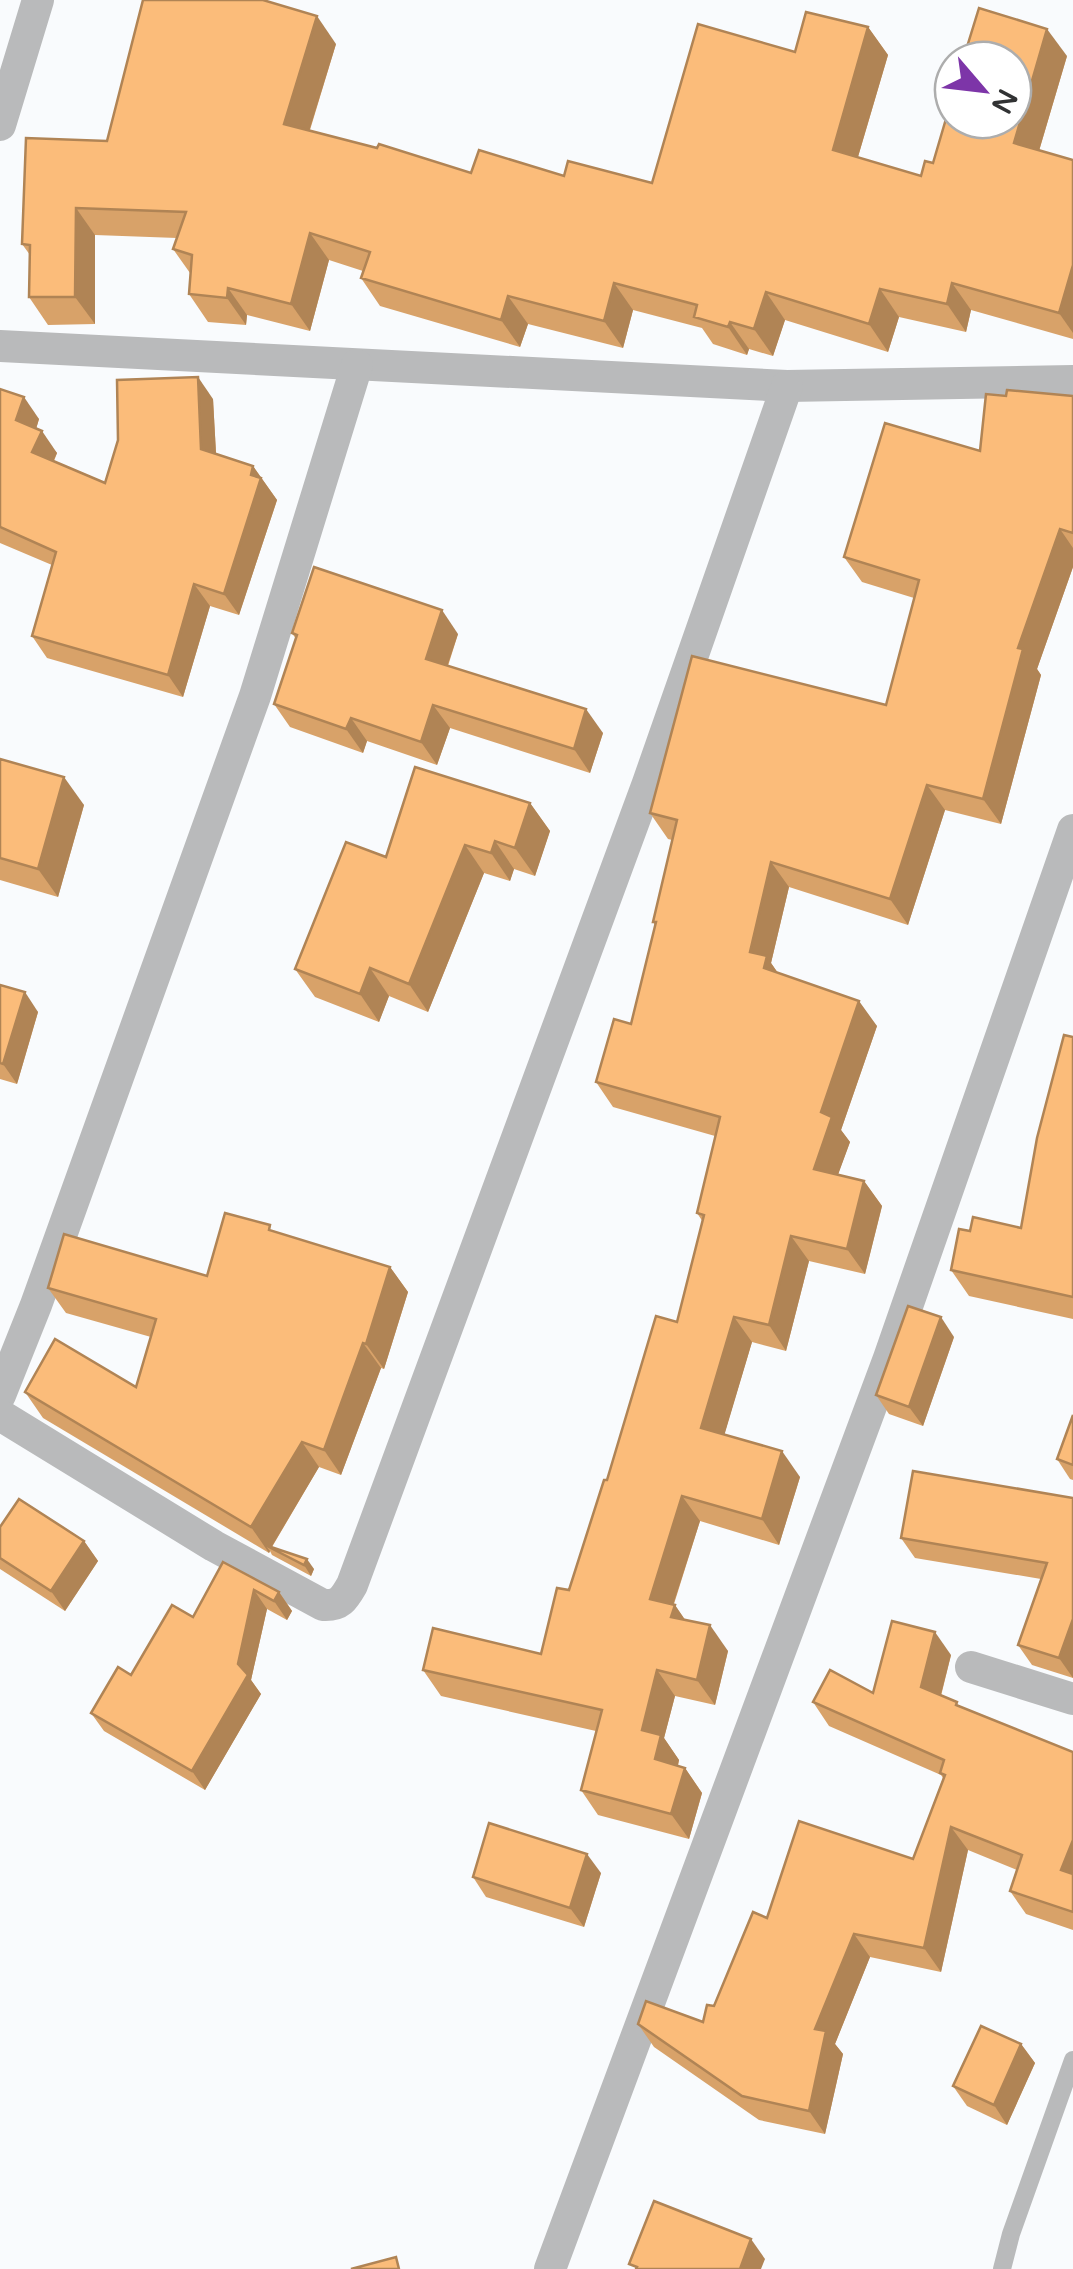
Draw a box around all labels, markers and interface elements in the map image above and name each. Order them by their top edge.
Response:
north arrow [933,40,1033,140]
text: N [984,83,1024,119]

